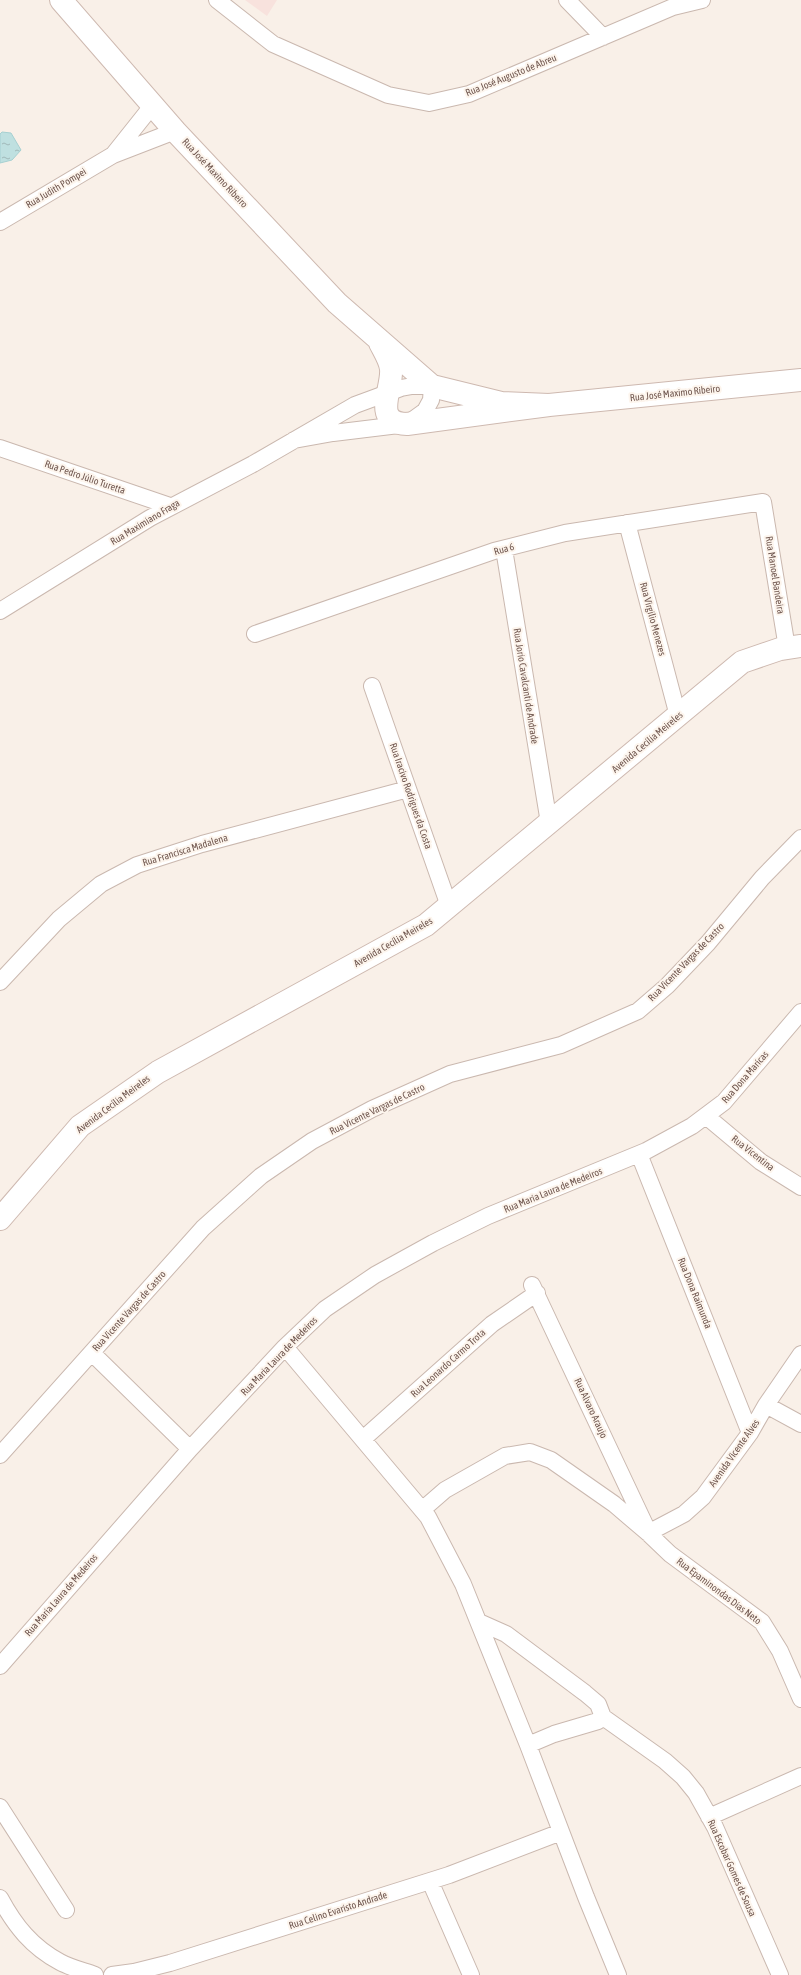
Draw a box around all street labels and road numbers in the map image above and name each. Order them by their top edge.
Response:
street label: Rua José Augusto de Abreu [464,52,558,98]
street label: Rua José Maximo Ribeiro [180,136,250,210]
street label: Rua Judith Pompei [24,166,88,210]
street label: Rua José Maximo Ribeiro [629,383,721,403]
street label: Rua Pedro Júlio Turetta [43,458,127,496]
street label: Rua Maximiano Fraga [108,497,182,547]
street label: Rua Manoel Bandeira [763,535,787,615]
street label: Rua 6 [493,541,516,557]
street label: Rua Virgilio Menezes [638,581,668,657]
street label: Rua Jorio Cavalcanti de Andrade [511,627,541,745]
street label: Avenida Cecília Meireles [609,709,685,775]
street label: Rua Iracivo Rodrigues da Costa [388,742,434,851]
street label: Rua Francisca Madalena [141,832,229,868]
street label: Avenida Cecília Meireles [352,915,435,969]
street label: Rua Vicente Vargas de Castro [646,920,726,1003]
street label: Rua Dona Maricas [719,1048,771,1105]
street label: Avenida Cecília Meireles [74,1073,152,1135]
street label: Rua Vicente Vargas de Castro [328,1081,427,1137]
street label: Rua Vicentina [730,1133,777,1173]
street label: Rua Maria Laura de Medeiros [502,1165,604,1215]
street label: Rua Dona Raimunda [676,1256,714,1330]
street label: Rua Vicente Vargas de Castro [90,1268,168,1353]
street label: Rua Maria Laura de Medeiros [239,1314,320,1398]
street label: Rua Leonardo Carmo Trota [408,1326,488,1399]
street label: Rua Alvaro Araujo [572,1376,610,1440]
street label: Avenida Vicente Alves [707,1417,762,1489]
street label: Rua Maria Laura de Medeiros [22,1551,100,1638]
street label: Rua Epaminondas Dias Neto [675,1556,764,1627]
street label: Rua Escobar Gomes de Sousa [706,1818,759,1918]
street label: Rua Celino Evaristo Andrade [288,1889,389,1931]

